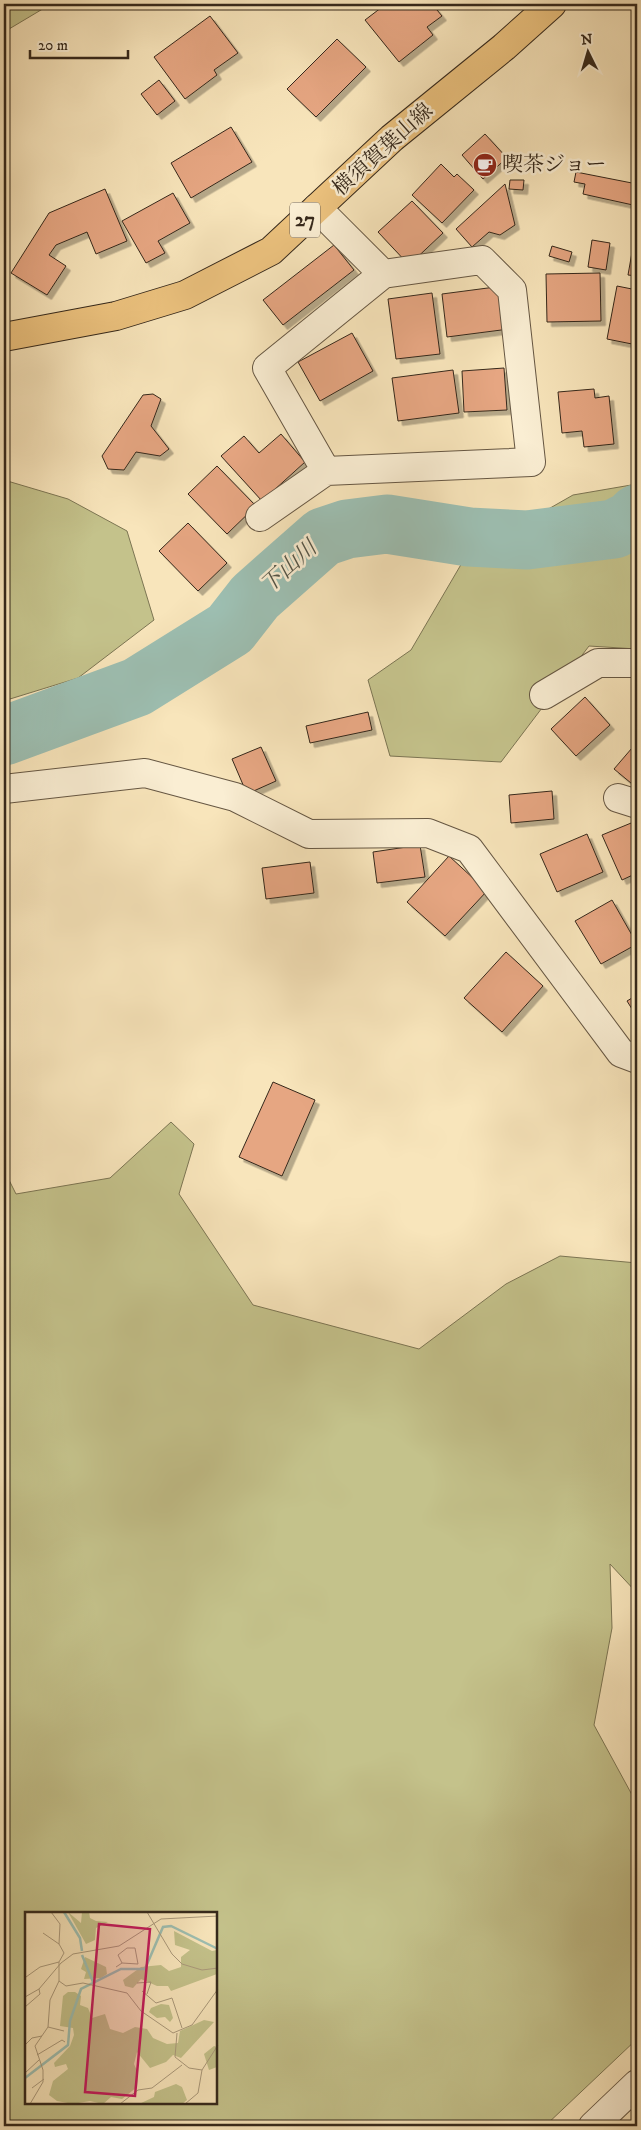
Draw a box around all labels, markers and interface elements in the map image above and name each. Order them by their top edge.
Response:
scale bar [30,28,128,60]
north arrow [564,28,614,78]
text: N [580,31,594,50]
text: 20 m [38,36,68,55]
street label: 横須賀葉山線 [327,98,439,202]
cafe icon: 喫茶ジョー [472,152,498,178]
place label: 喫茶ジョー [502,152,607,178]
road number: 27 [290,202,320,238]
water label: 下山川 [255,534,324,599]
inset map [25,1912,218,2105]

